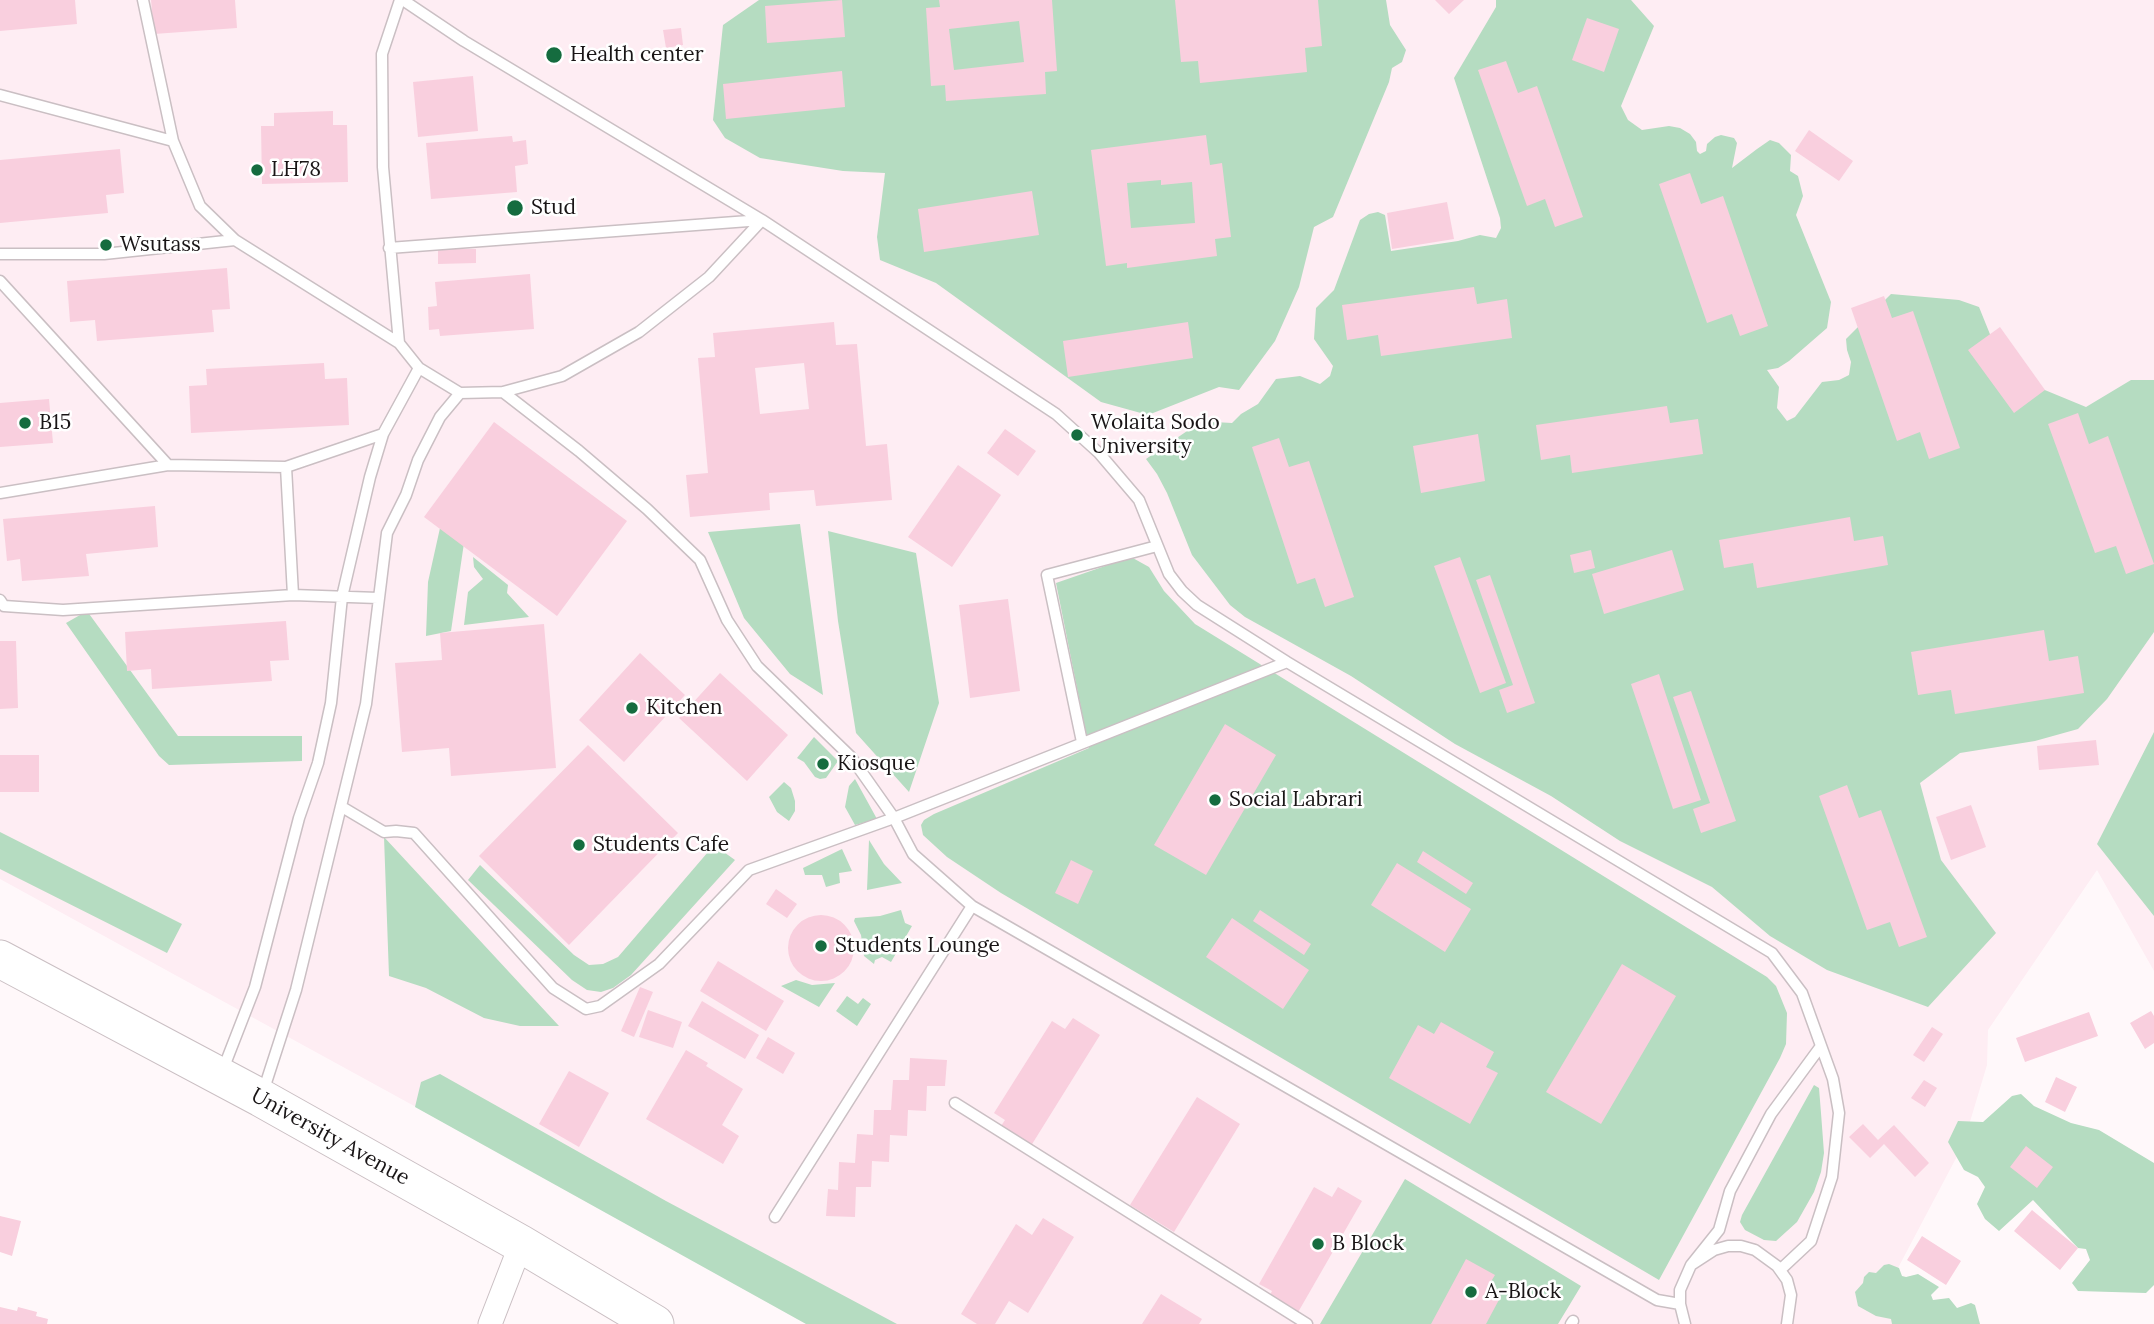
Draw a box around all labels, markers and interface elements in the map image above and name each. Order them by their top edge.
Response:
place label: Health center [570,42,704,68]
marker: Health center [544,45,564,65]
place label: LH78 [271,157,321,183]
marker: LH78 [249,162,265,178]
place label: Stud [531,195,576,221]
marker: Stud [505,198,525,218]
place label: Wsutass [120,232,201,258]
marker: Wsutass [98,237,114,253]
place label: B15 [39,410,71,436]
place label: Wolaita Sodo University [1091,410,1220,460]
marker: B15 [17,415,33,431]
marker: Wolaita Sodo University [1069,427,1085,443]
place label: Kitchen [646,695,723,721]
marker: Kitchen [624,700,640,716]
place label: Kiosque [837,751,915,777]
marker: Kiosque [815,756,831,772]
place label: Social Labrari [1229,787,1363,813]
marker: Social Labrari [1207,792,1223,808]
place label: Students Cafe [593,832,729,858]
marker: Students Cafe [571,837,587,853]
place label: Students Lounge [835,933,1000,959]
marker: Students Lounge [813,938,829,954]
street label: University Avenue [246,1083,414,1191]
place label: B Block [1332,1231,1404,1257]
marker: B Block [1310,1236,1326,1252]
place label: A-Block [1485,1279,1561,1305]
marker: A-Block [1463,1284,1479,1300]

